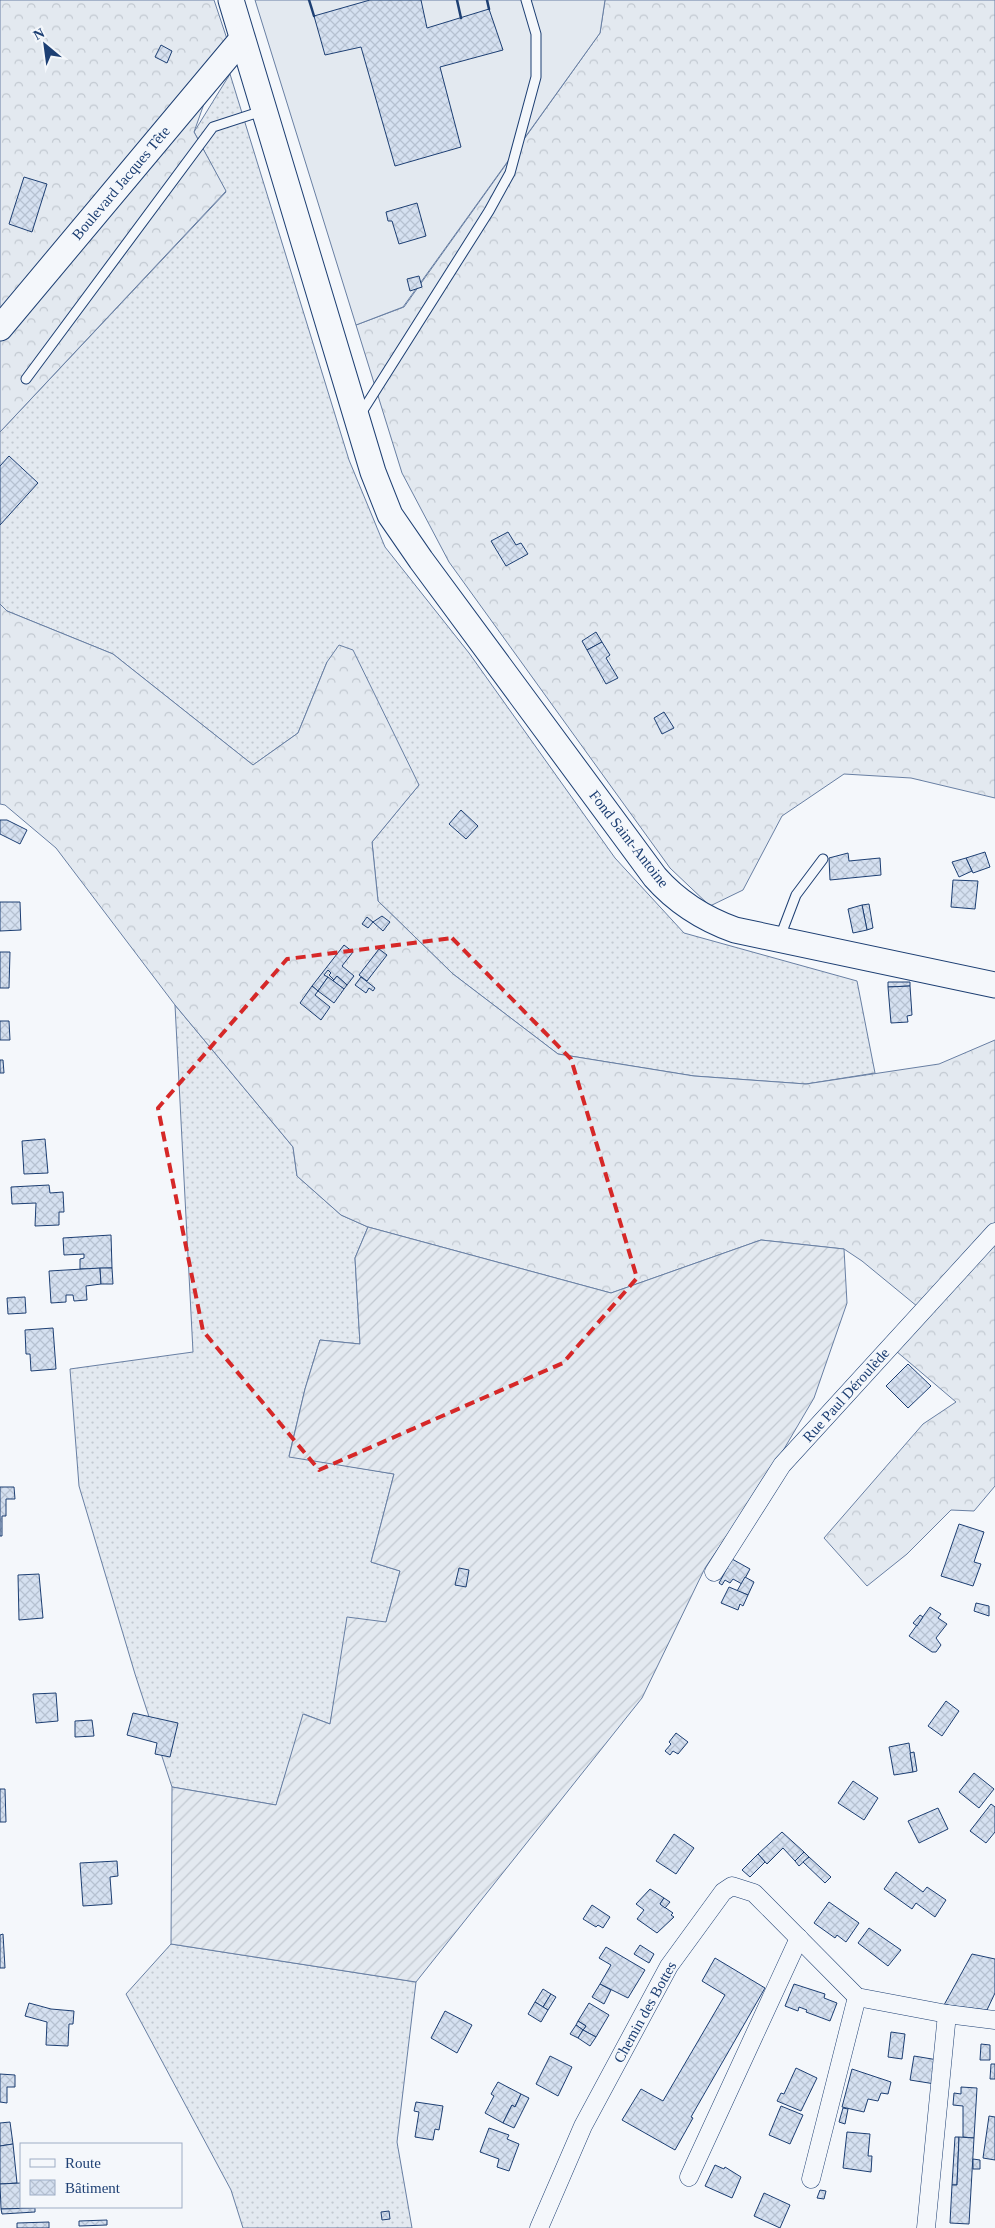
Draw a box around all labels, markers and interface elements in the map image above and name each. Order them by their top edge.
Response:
north arrow [20,20,70,70]
text: N [31,25,47,43]
street label: Boulevard Jacques Tête [69,123,173,243]
street label: Fond Saint-Antoine [586,787,672,891]
street label: Rue Paul Déroulède [800,1345,893,1445]
street label: Chemin des Bottes [611,1958,680,2065]
legend [20,2143,182,2208]
text: Route [65,2155,101,2171]
text: Bâtiment [65,2180,121,2196]

